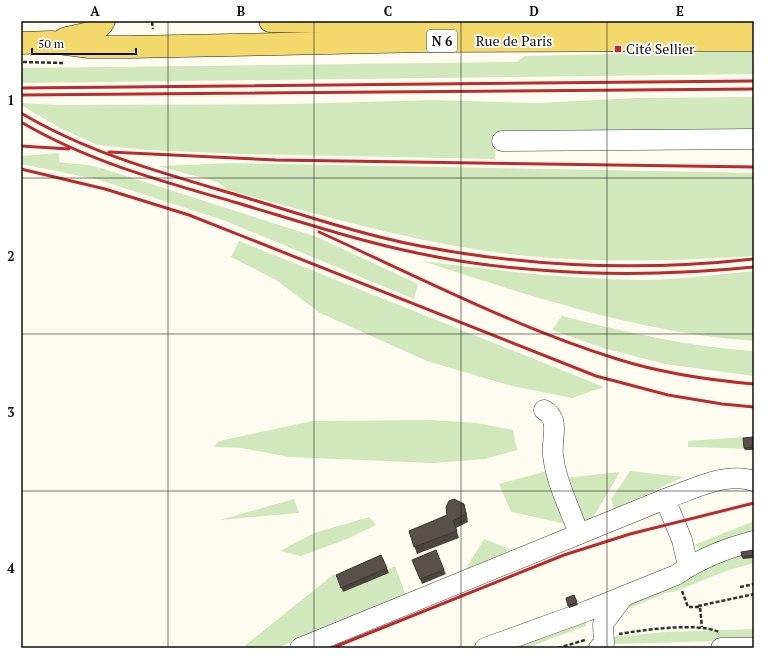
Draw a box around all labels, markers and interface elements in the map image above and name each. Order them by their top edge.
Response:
text: A [90,2,100,20]
text: B [237,2,245,20]
text: C [384,2,392,20]
text: D [529,2,539,20]
text: E [676,2,684,20]
scale bar [32,30,136,56]
road number: N 6 [427,30,457,52]
street label: Rue de Paris [476,31,552,50]
text: 50 m [38,36,65,51]
place label: Cité Sellier [626,39,695,58]
marker: Cité Sellier [613,44,623,54]
text: 1 [7,91,15,109]
text: 2 [7,247,15,265]
text: 3 [7,403,15,421]
text: 4 [7,559,15,577]

